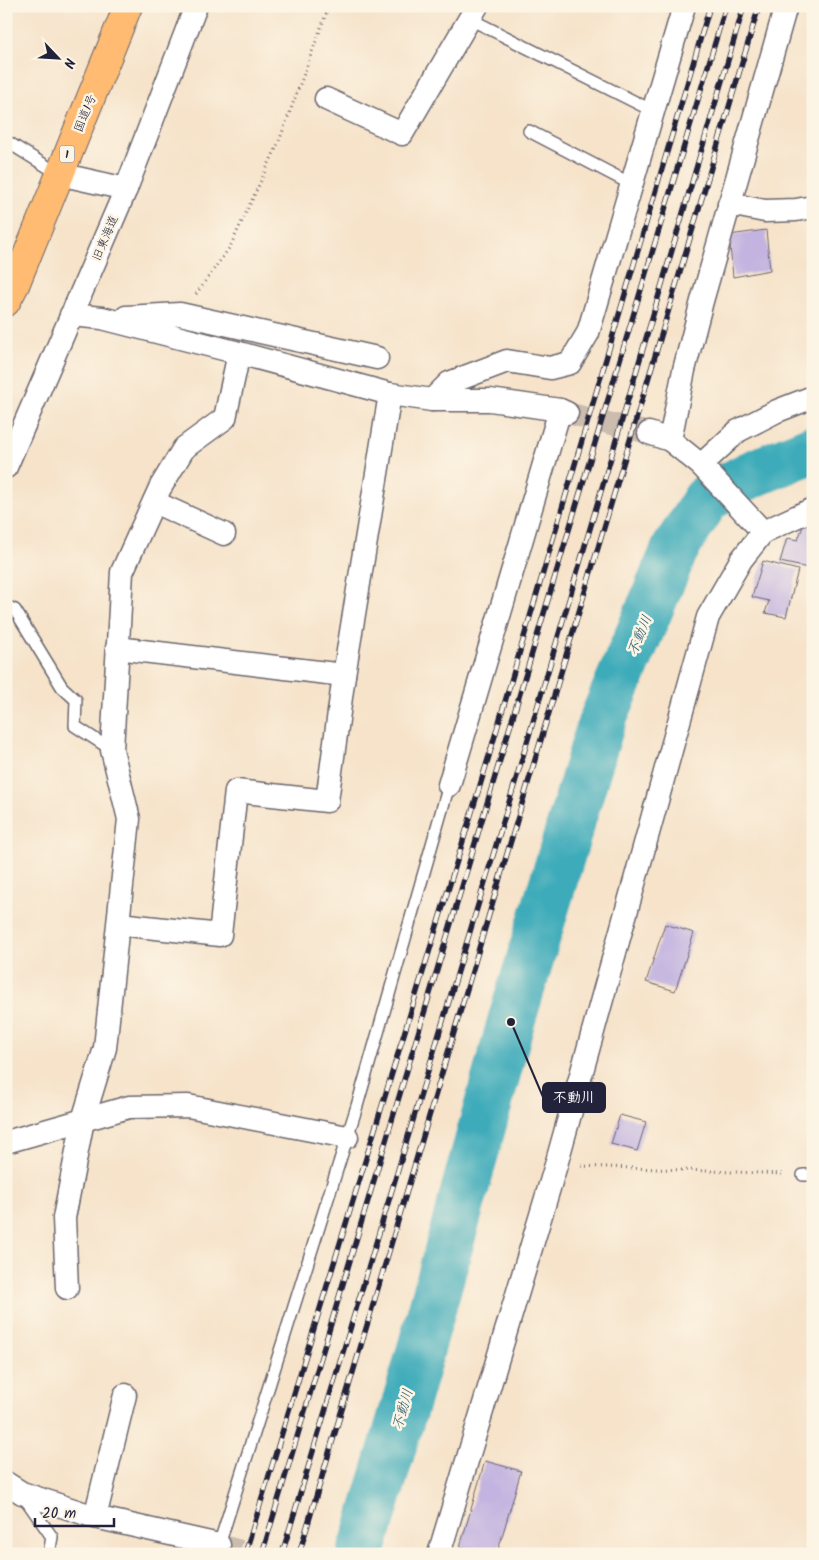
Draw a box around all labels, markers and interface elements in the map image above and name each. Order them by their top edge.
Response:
north arrow [32,32,82,82]
text: N [57,54,81,72]
street label: 国道1号 [69,91,102,135]
road number: 1 [60,146,74,162]
street label: 旧東海道 [87,212,124,264]
water label: 不動川 [622,612,658,659]
callout: 不動川 [543,1083,605,1112]
text: 不動川 [553,1087,595,1109]
water label: 不動川 [387,1386,419,1432]
scale bar [35,1495,114,1527]
text: 20 m [42,1502,76,1526]

